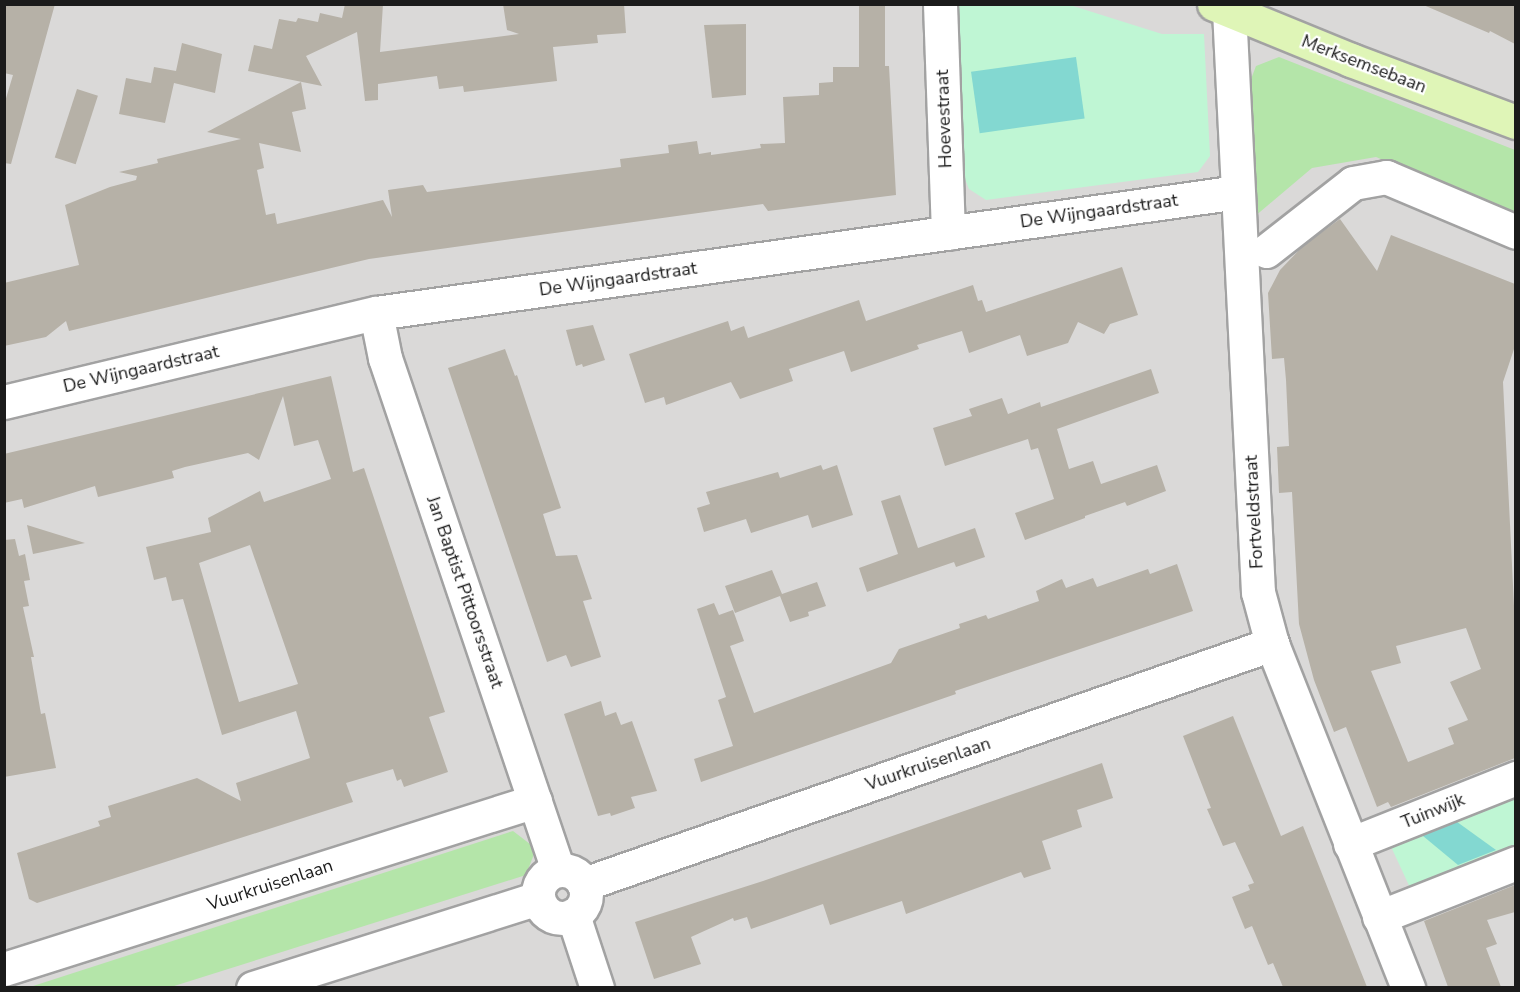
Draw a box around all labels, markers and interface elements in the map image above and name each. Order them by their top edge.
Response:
street label: Merksemsebaan [1299,30,1429,98]
street label: Hoevestraat [931,69,957,169]
street label: De Wijngaardstraat [1019,189,1179,233]
street label: De Wijngaardstraat [538,257,698,301]
street label: De Wijngaardstraat [61,341,221,397]
street label: Fortveldstraat [1240,455,1268,569]
street label: Jan Baptist Pittoorsstraat [422,493,508,691]
street label: Vuurkruisenlaan [863,732,993,796]
street label: Tuinwijk [1398,789,1468,833]
street label: Vuurkruisenlaan [204,854,336,916]

